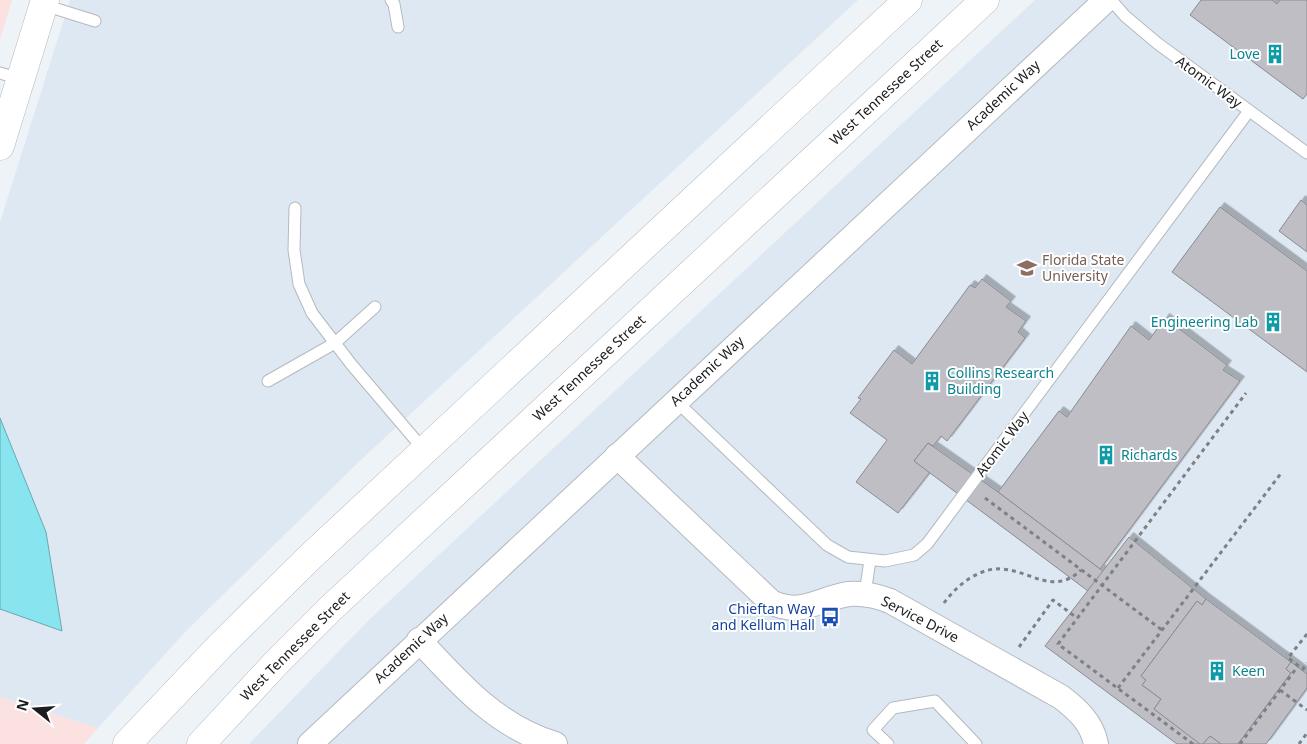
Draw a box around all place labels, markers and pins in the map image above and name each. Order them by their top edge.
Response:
building icon: Love [1264,43,1286,65]
place label: Love [1229,44,1260,63]
place label: Florida State University [1042,250,1124,285]
school or university icon: Florida State University [1016,257,1038,279]
building icon: Engineering Lab [1262,311,1284,333]
place label: Engineering Lab [1151,312,1258,331]
place label: Collins Research Building [947,363,1054,398]
building icon: Collins Research Building [921,370,943,392]
building icon: Richards [1095,444,1117,466]
place label: Richards [1121,445,1178,464]
place label: Chieftan Way and Kellum Hall [712,599,816,634]
bus stop icon: Chieftan Way and Kellum Hall [819,606,841,628]
building icon: Keen [1206,660,1228,682]
place label: Keen [1232,661,1265,680]

